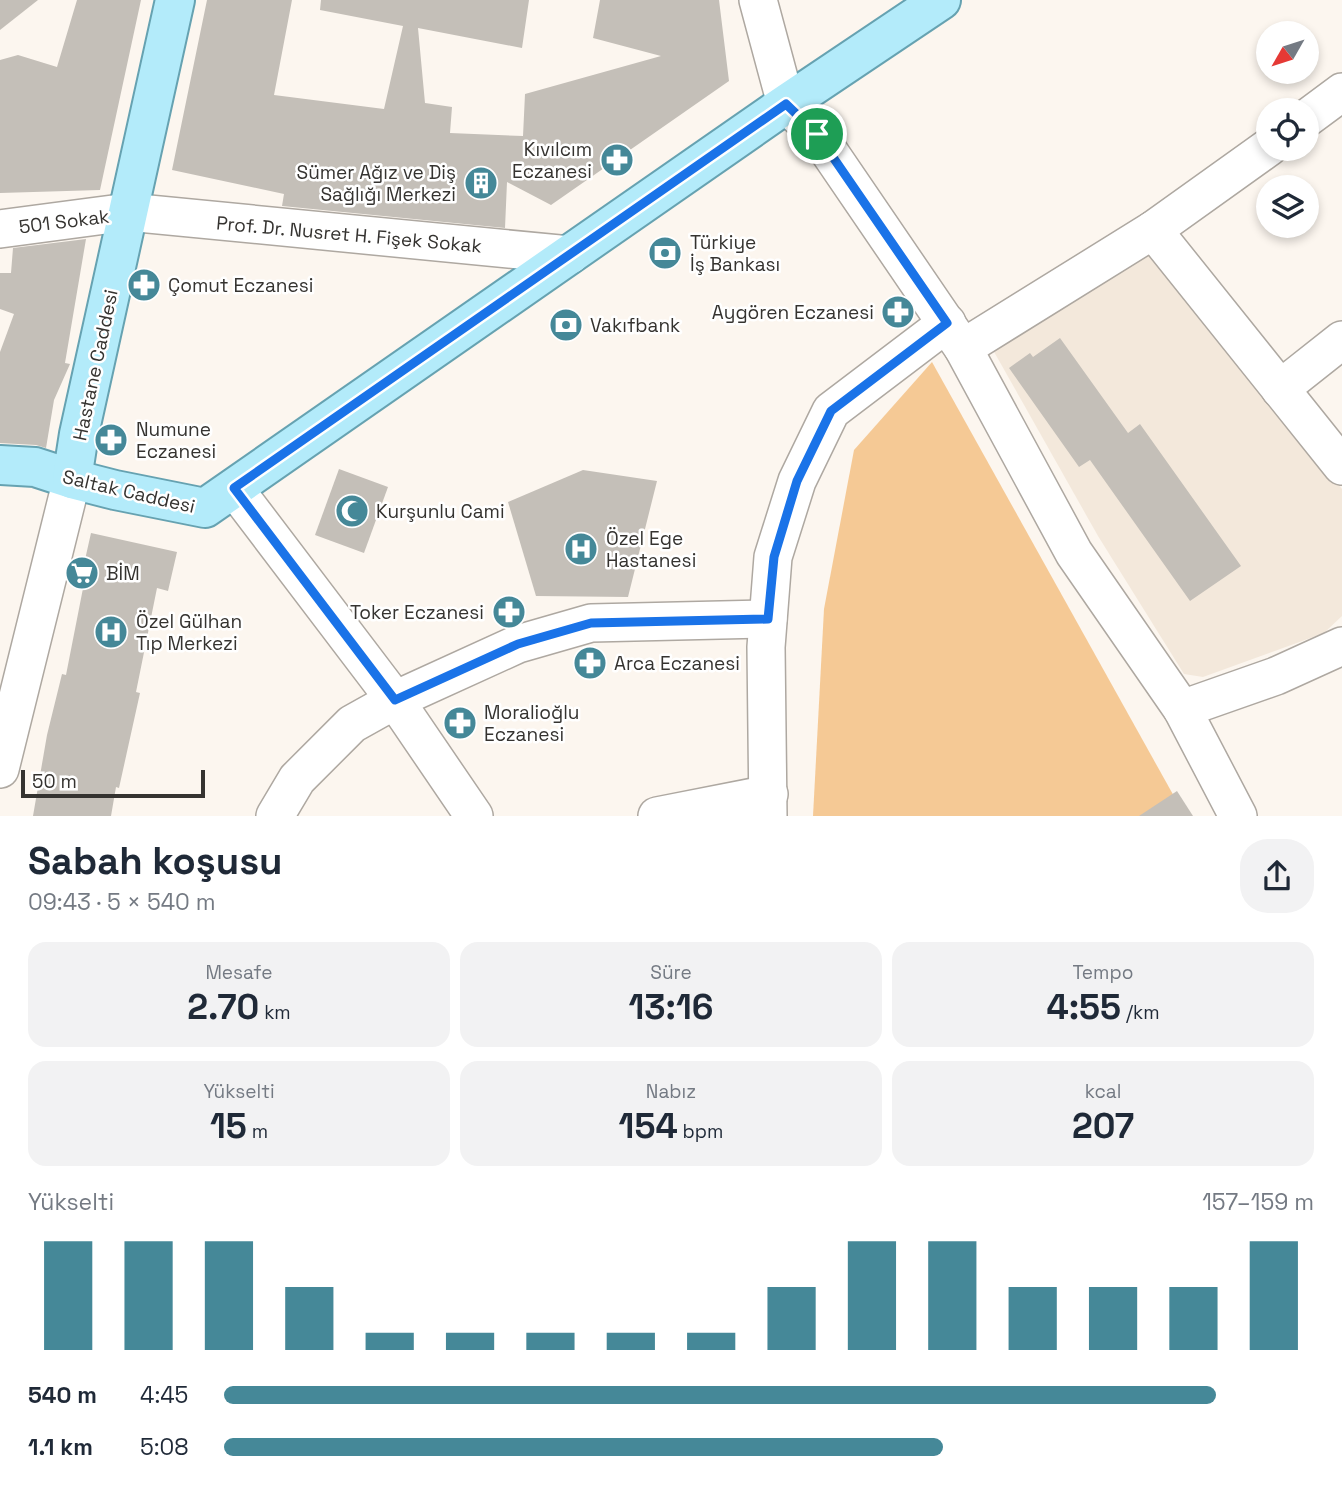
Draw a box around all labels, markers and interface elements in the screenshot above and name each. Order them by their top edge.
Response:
north arrow [1256,21,1320,84]
map controls [1256,21,1319,238]
button: locate [1256,98,1319,161]
pin [787,104,847,164]
icon: arrive [798,115,836,153]
place label: Kıvılcım Eczanesi [512,137,592,184]
pharmacy icon: Kıvılcım Eczanesi [598,141,636,179]
place label: Sümer Ağız ve Diş Sağlığı Merkezi [296,160,456,207]
building icon: Sümer Ağız ve Diş Sağlığı Merkezi [462,164,500,202]
button: layers [1256,175,1319,238]
street label: 501 Sokak [17,204,111,239]
street label: Prof. Dr. Nusret H. Fişek Sokak [215,210,483,259]
place label: Türkiye İş Bankası [690,230,780,277]
bank icon: Türkiye İş Bankası [646,234,684,272]
pharmacy icon: Çomut Eczanesi [125,266,163,304]
place label: Çomut Eczanesi [168,273,313,298]
street label: Hastane Caddesi [67,287,124,443]
pharmacy icon: Aygören Eczanesi [879,293,917,331]
place label: Aygören Eczanesi [712,300,874,325]
bank icon: Vakıfbank [547,306,585,344]
place label: Vakıfbank [590,313,680,338]
place label: Numune Eczanesi [136,417,216,464]
pharmacy icon: Numune Eczanesi [92,421,130,459]
street label: Saltak Caddesi [60,464,198,519]
mosque icon: Kurşunlu Cami [333,492,371,530]
place label: Kurşunlu Cami [376,499,505,524]
place label: Özel Ege Hastanesi [606,526,696,573]
hospital icon: Özel Ege Hastanesi [562,530,600,568]
supermarket icon: BİM [63,554,101,592]
place label: BİM [106,561,140,586]
pharmacy icon: Toker Eczanesi [490,593,528,631]
place label: Toker Eczanesi [350,600,484,625]
place label: Özel Gülhan Tıp Merkezi [136,609,242,656]
hospital icon: Özel Gülhan Tıp Merkezi [92,613,130,651]
pharmacy icon: Arca Eczanesi [571,644,609,682]
place label: Arca Eczanesi [614,651,740,676]
place label: Moralioğlu Eczanesi [484,700,579,747]
pharmacy icon: Moralioğlu Eczanesi [441,704,479,742]
scale bar [21,767,205,799]
text: 50 m [32,769,77,794]
text: Sabah koşusu [28,837,282,885]
button: share [1240,839,1314,913]
text: 09:43 · 5 × 540 m [28,887,215,917]
text: Mesafe [205,960,273,985]
text: Süre [650,960,692,985]
text: Tempo [1073,960,1133,985]
text: 2.70 [187,985,259,1029]
text: 13:16 [629,985,713,1029]
text: 4:55 [1046,985,1121,1029]
text: km [259,1000,291,1025]
text: /km [1121,1000,1160,1025]
text: Yükselti [203,1079,275,1104]
text: Nabız [646,1079,696,1104]
text: kcal [1085,1079,1121,1104]
text: 15 [210,1104,247,1148]
text: 154 [619,1104,678,1148]
text: 207 [1072,1104,1134,1148]
text: m [247,1119,268,1144]
text: bpm [678,1119,723,1144]
text: Yükselti [28,1187,114,1217]
text: 157–159 m [1202,1187,1314,1217]
text: 540 m [28,1380,97,1410]
text: 4:45 [140,1380,188,1410]
text: 1.1 km [28,1432,93,1462]
text: 5:08 [140,1432,189,1462]

